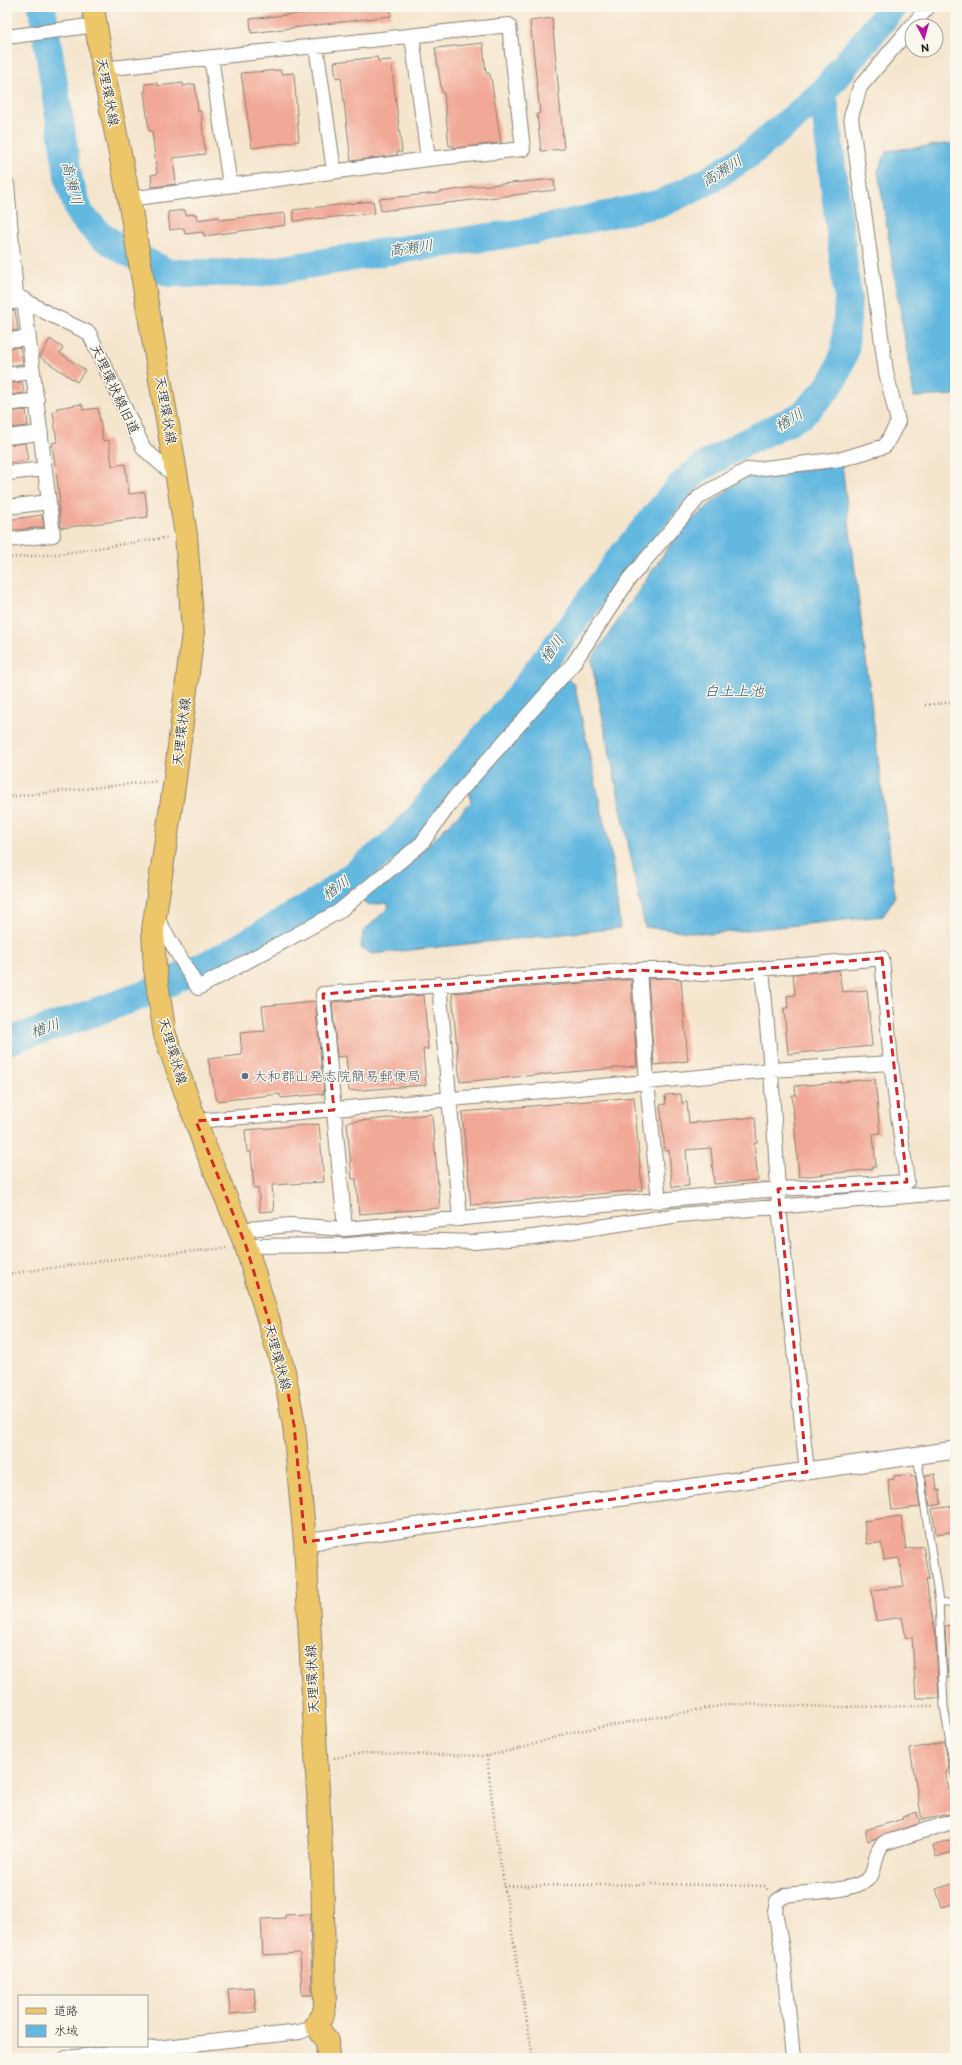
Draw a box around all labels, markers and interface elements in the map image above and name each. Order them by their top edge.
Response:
north arrow [904,18,944,58]
text: N [920,41,930,54]
street label: 天理環状線 [92,56,123,128]
water label: 高瀬川 [698,151,746,191]
water label: 高瀬川 [57,159,86,207]
water label: 高瀬川 [387,236,435,261]
street label: 天理環状線旧道 [86,341,143,437]
street label: 天理環状線 [151,374,180,446]
water label: 楢川 [772,405,807,436]
water label: 楢川 [536,632,569,667]
water label: 白土上池 [704,682,765,701]
street label: 天理環状線 [169,696,194,768]
water label: 楢川 [319,872,354,905]
water label: 楢川 [28,1015,62,1042]
street label: 天理環状線 [154,1015,191,1087]
place label: 大和郡山発志院簡易郵便局 [253,1068,421,1085]
marker: 大和郡山発志院簡易郵便局 [240,1071,250,1081]
street label: 天理環状線 [260,1321,295,1393]
street label: 天理環状線 [302,1644,323,1714]
legend [18,1995,148,2047]
text: 道路 [54,2004,78,2019]
text: 水域 [54,2024,78,2039]

